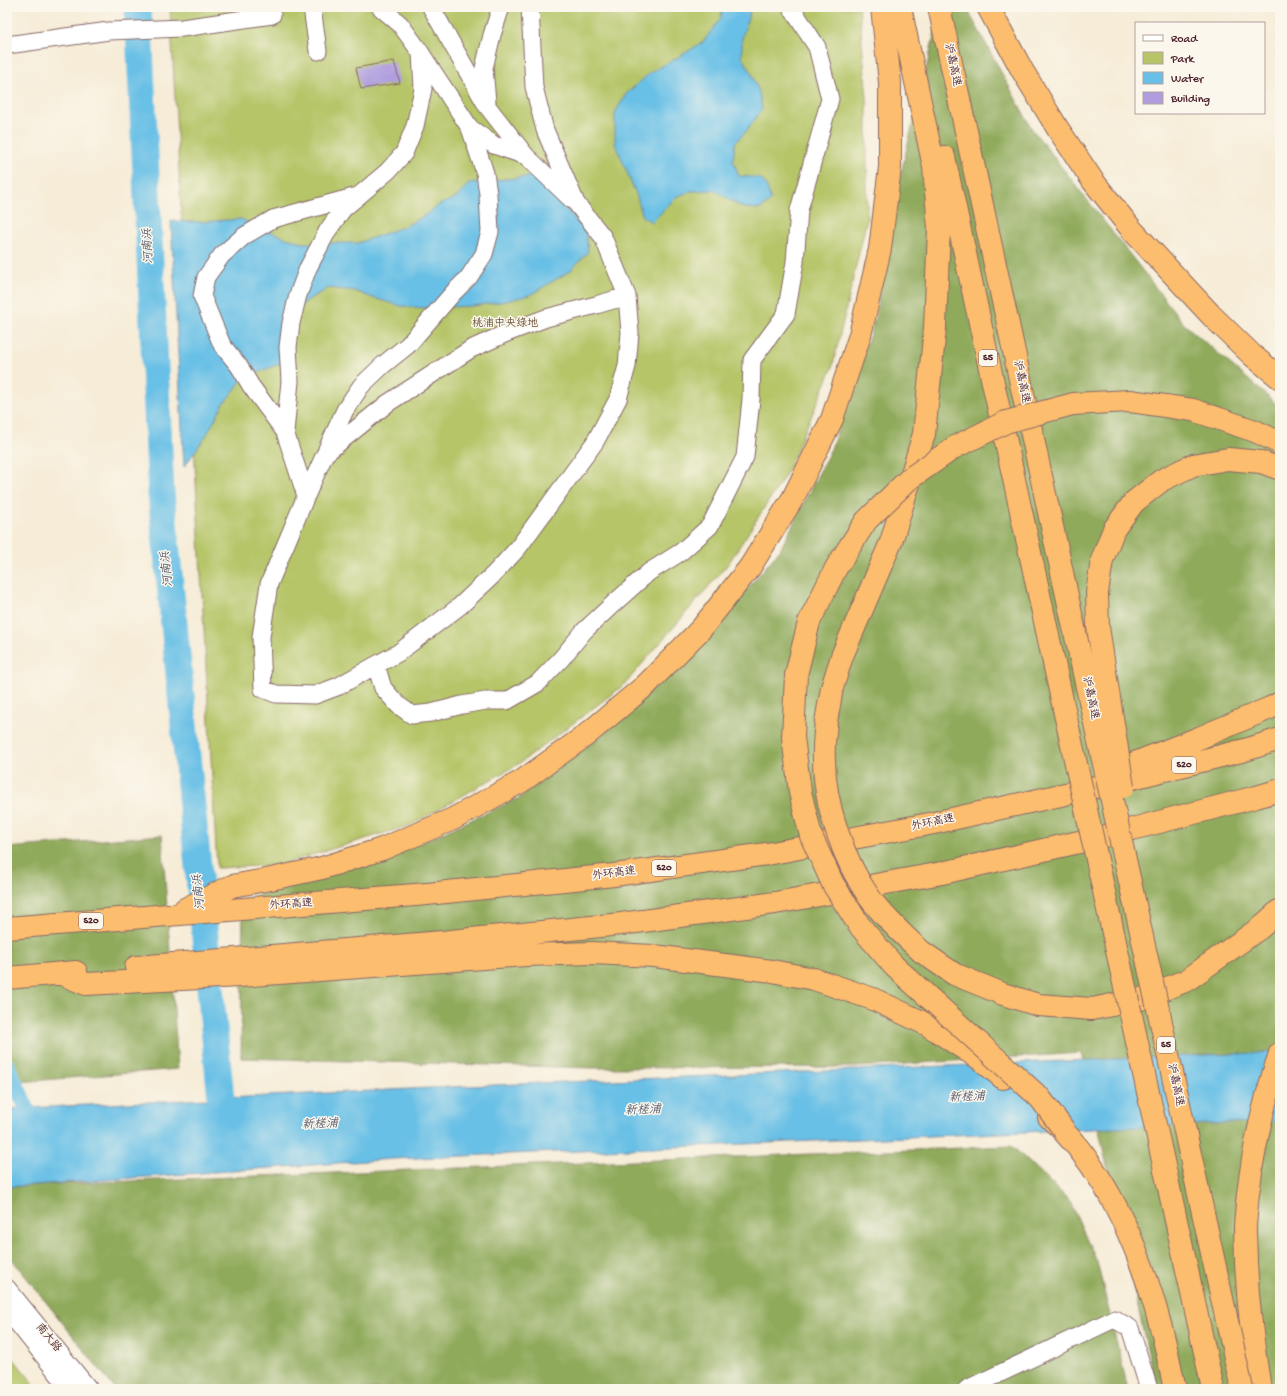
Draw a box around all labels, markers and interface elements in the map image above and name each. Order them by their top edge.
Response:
legend [1135,22,1265,114]
text: Road [1171,33,1198,47]
street label: 沪嘉高速 [942,42,964,88]
text: Park [1170,53,1196,67]
text: Water [1171,73,1205,87]
text: Building [1170,93,1210,107]
water label: 河南浜 [140,227,157,264]
park label: 桃浦中央绿地 [472,316,538,330]
road number: S5 [979,350,997,366]
street label: 沪嘉高速 [1011,359,1033,405]
water label: 河南浜 [158,549,177,588]
street label: 沪嘉高速 [1080,675,1102,721]
road number: S20 [1172,757,1196,773]
street label: 外环高速 [910,811,956,833]
road number: S20 [652,860,676,876]
street label: 外环高速 [591,863,637,883]
water label: 河南浜 [190,872,209,911]
street label: 外环高速 [268,895,313,913]
road number: S20 [79,913,103,929]
road number: S5 [1157,1037,1175,1053]
street label: 沪嘉高速 [1165,1062,1187,1108]
water label: 新槎浦 [949,1089,987,1106]
water label: 新槎浦 [625,1102,663,1119]
water label: 新槎浦 [302,1116,340,1133]
street label: 南大路 [33,1320,65,1355]

